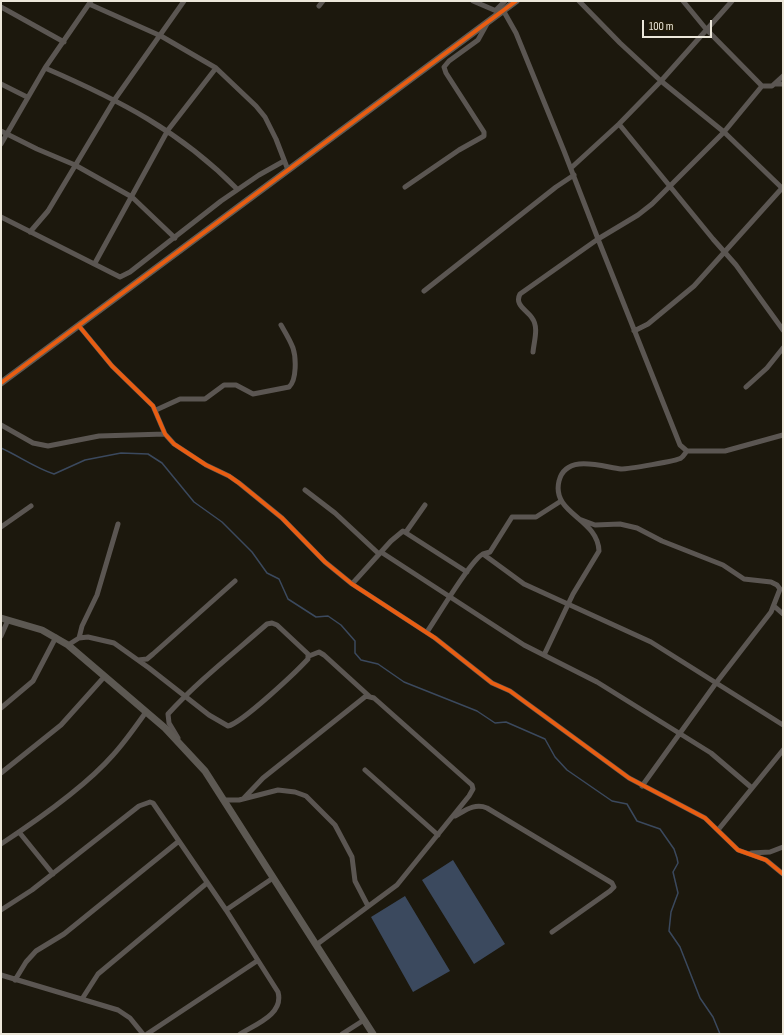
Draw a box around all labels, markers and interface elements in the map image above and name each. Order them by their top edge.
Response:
scale bar [644,12,714,38]
text: 100 m [649,19,674,34]

